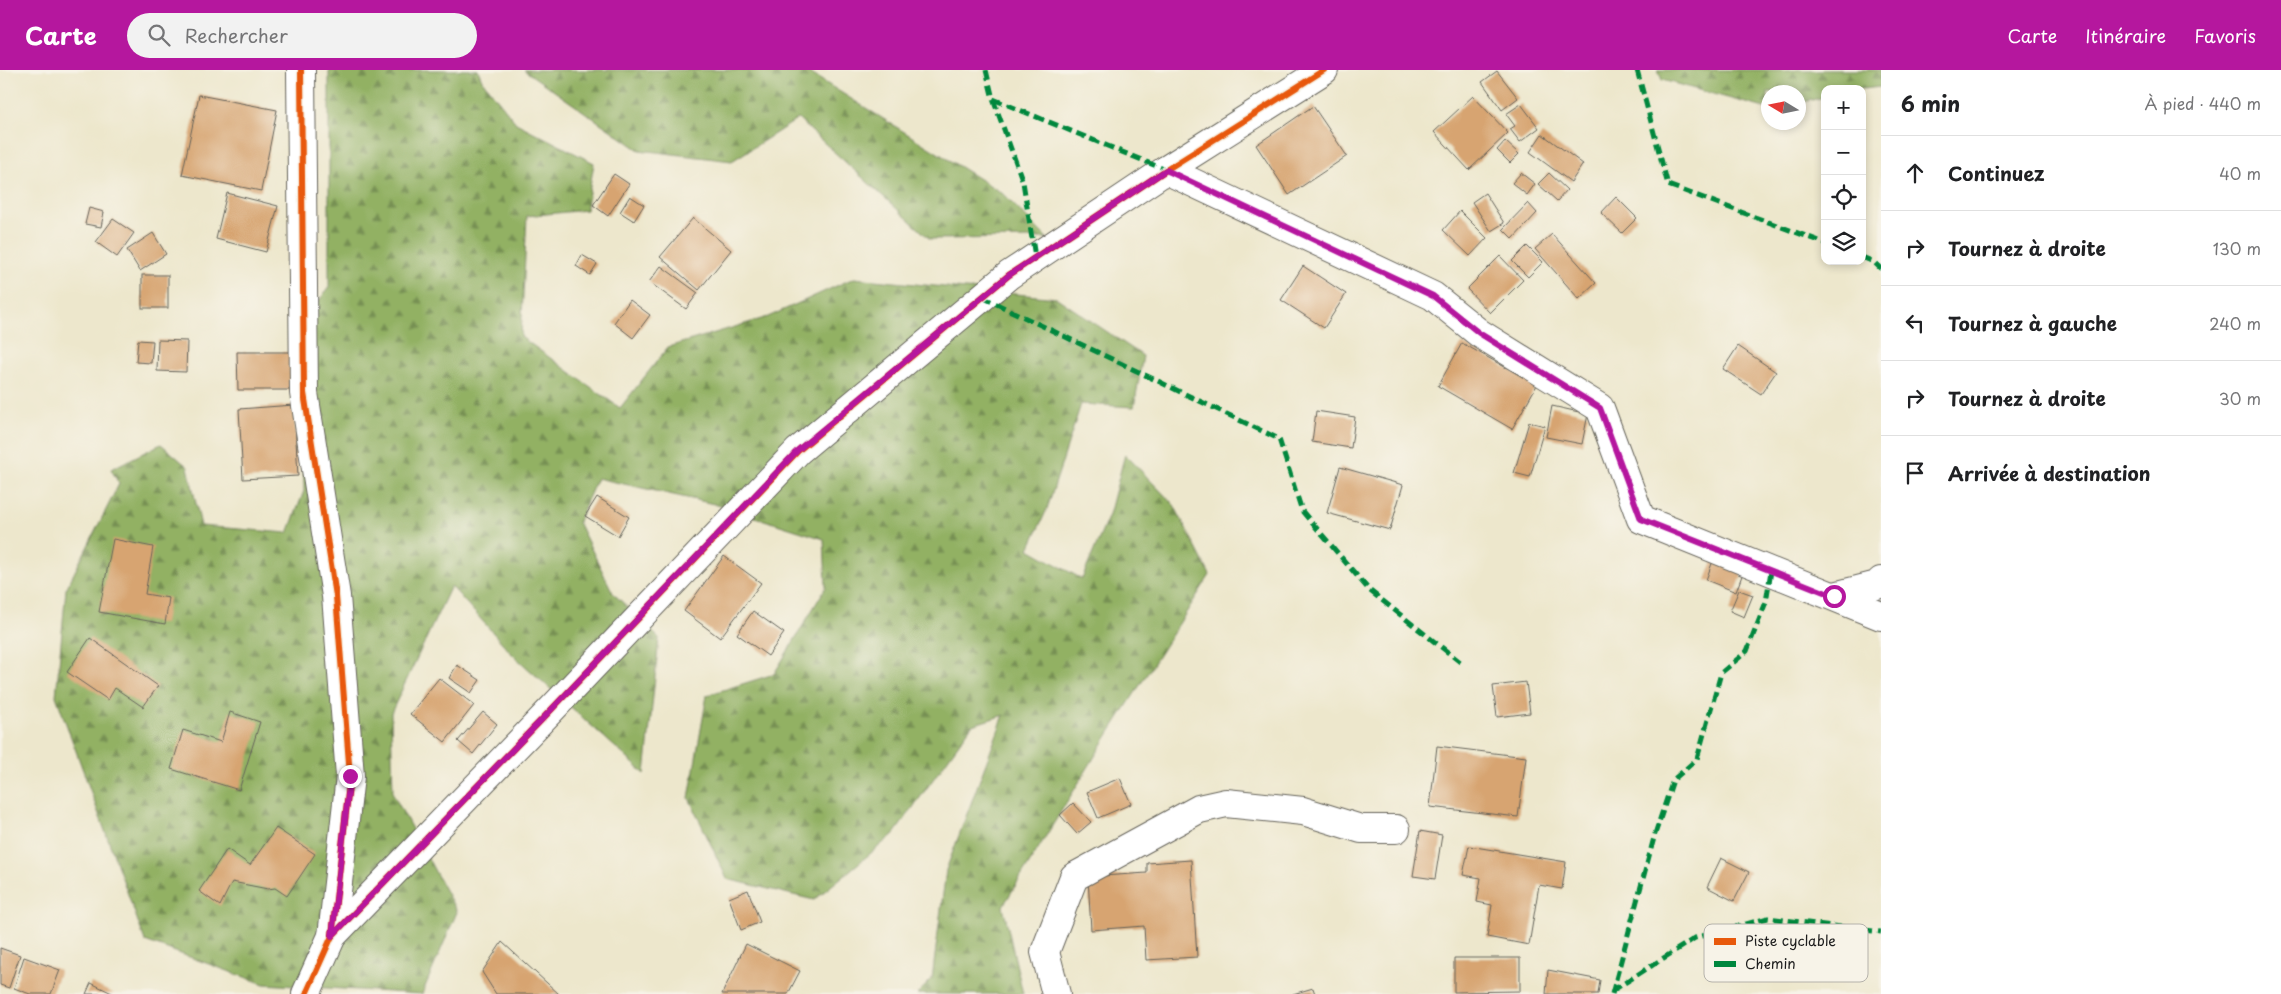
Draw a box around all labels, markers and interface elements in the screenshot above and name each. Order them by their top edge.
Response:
search box [127,13,477,58]
text: Carte [25,17,97,53]
icon: search [145,21,173,49]
text: Rechercher [185,21,288,49]
text: Carte [2007,22,2057,49]
text: Itinéraire [2085,22,2166,49]
text: Favoris [2194,22,2256,49]
north arrow [1761,85,1806,130]
map controls [1821,85,1866,265]
button: + [1821,85,1866,130]
text: 6 min [1901,87,1960,119]
text: À pied · 440 m [2145,91,2261,115]
button: − [1821,130,1866,175]
icon: ahead [1901,159,1929,187]
text: Continuez [1948,159,2045,187]
text: 40 m [2219,161,2261,185]
button: locate [1821,175,1866,220]
button: layers [1821,220,1866,265]
icon: right [1901,234,1929,262]
text: Tournez à droite [1948,234,2106,262]
text: 130 m [2213,236,2261,260]
icon: left [1901,309,1929,337]
text: Tournez à gauche [1948,309,2117,337]
text: 240 m [2209,311,2261,335]
icon: right [1901,384,1929,412]
text: Tournez à droite [1948,384,2106,412]
text: 30 m [2219,386,2261,410]
icon: arrive [1901,459,1929,487]
text: Arrivée à destination [1948,459,2151,487]
route start [1823,585,1846,608]
route end [339,765,362,788]
legend [1704,924,1868,982]
text: Piste cyclable [1745,930,1836,951]
text: Chemin [1745,953,1796,974]

